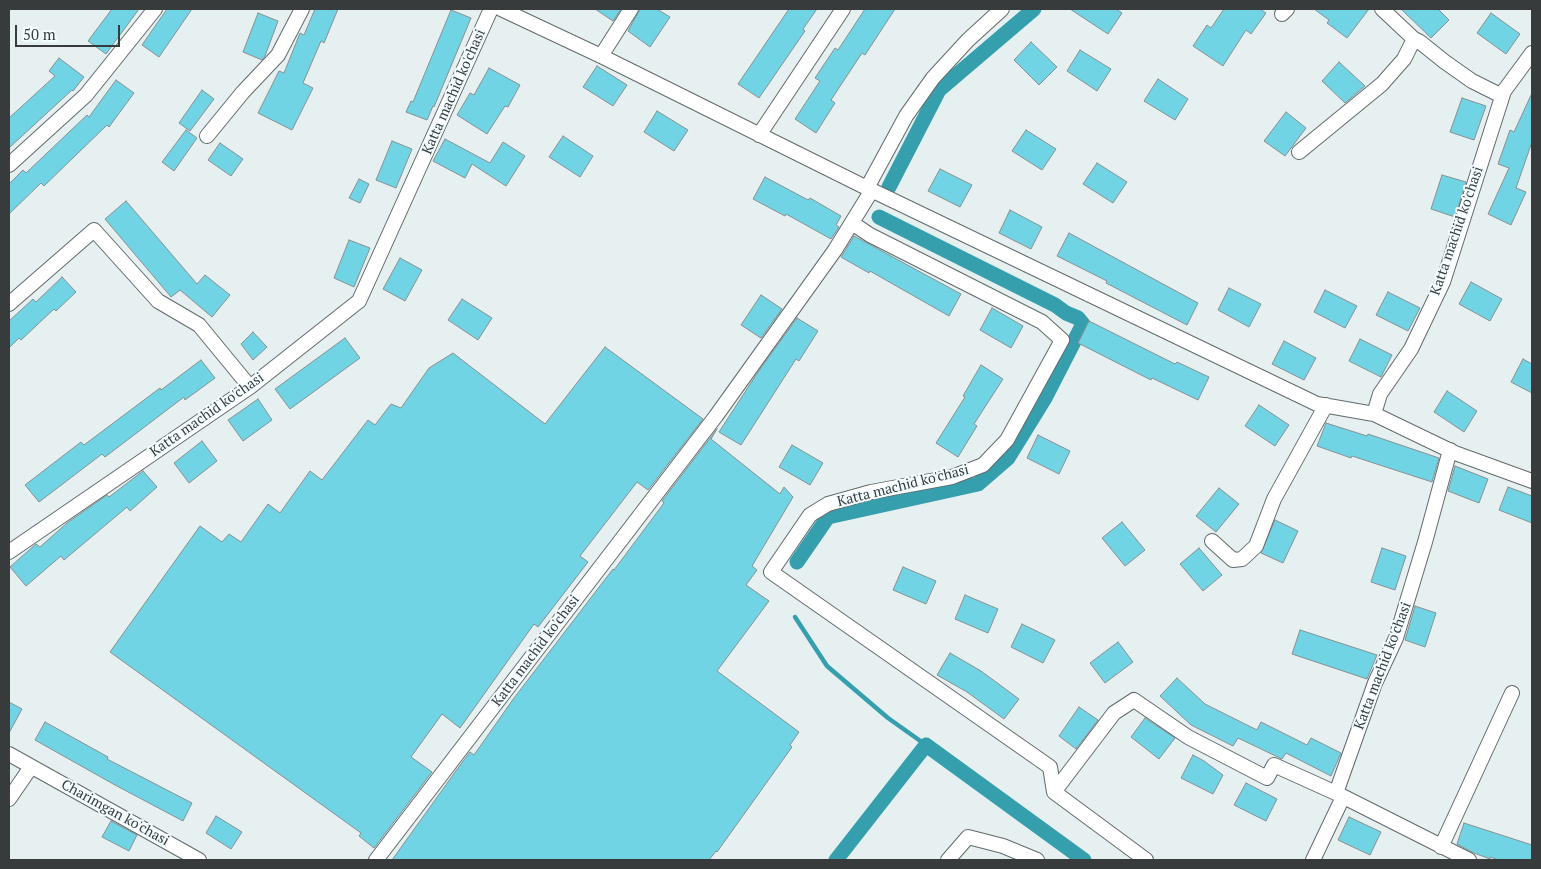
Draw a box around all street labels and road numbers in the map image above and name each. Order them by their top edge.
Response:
street label: Katta machid ko'chasi [419,27,489,157]
street label: Katta machid ko'chasi [1427,164,1487,298]
street label: Katta machid ko'chasi [147,369,267,461]
street label: Katta machid ko'chasi [835,462,971,510]
street label: Katta machid ko'chasi [489,592,583,710]
street label: Katta machid ko'chasi [1351,600,1415,732]
street label: Charimgan ko'chasi [58,776,172,850]

